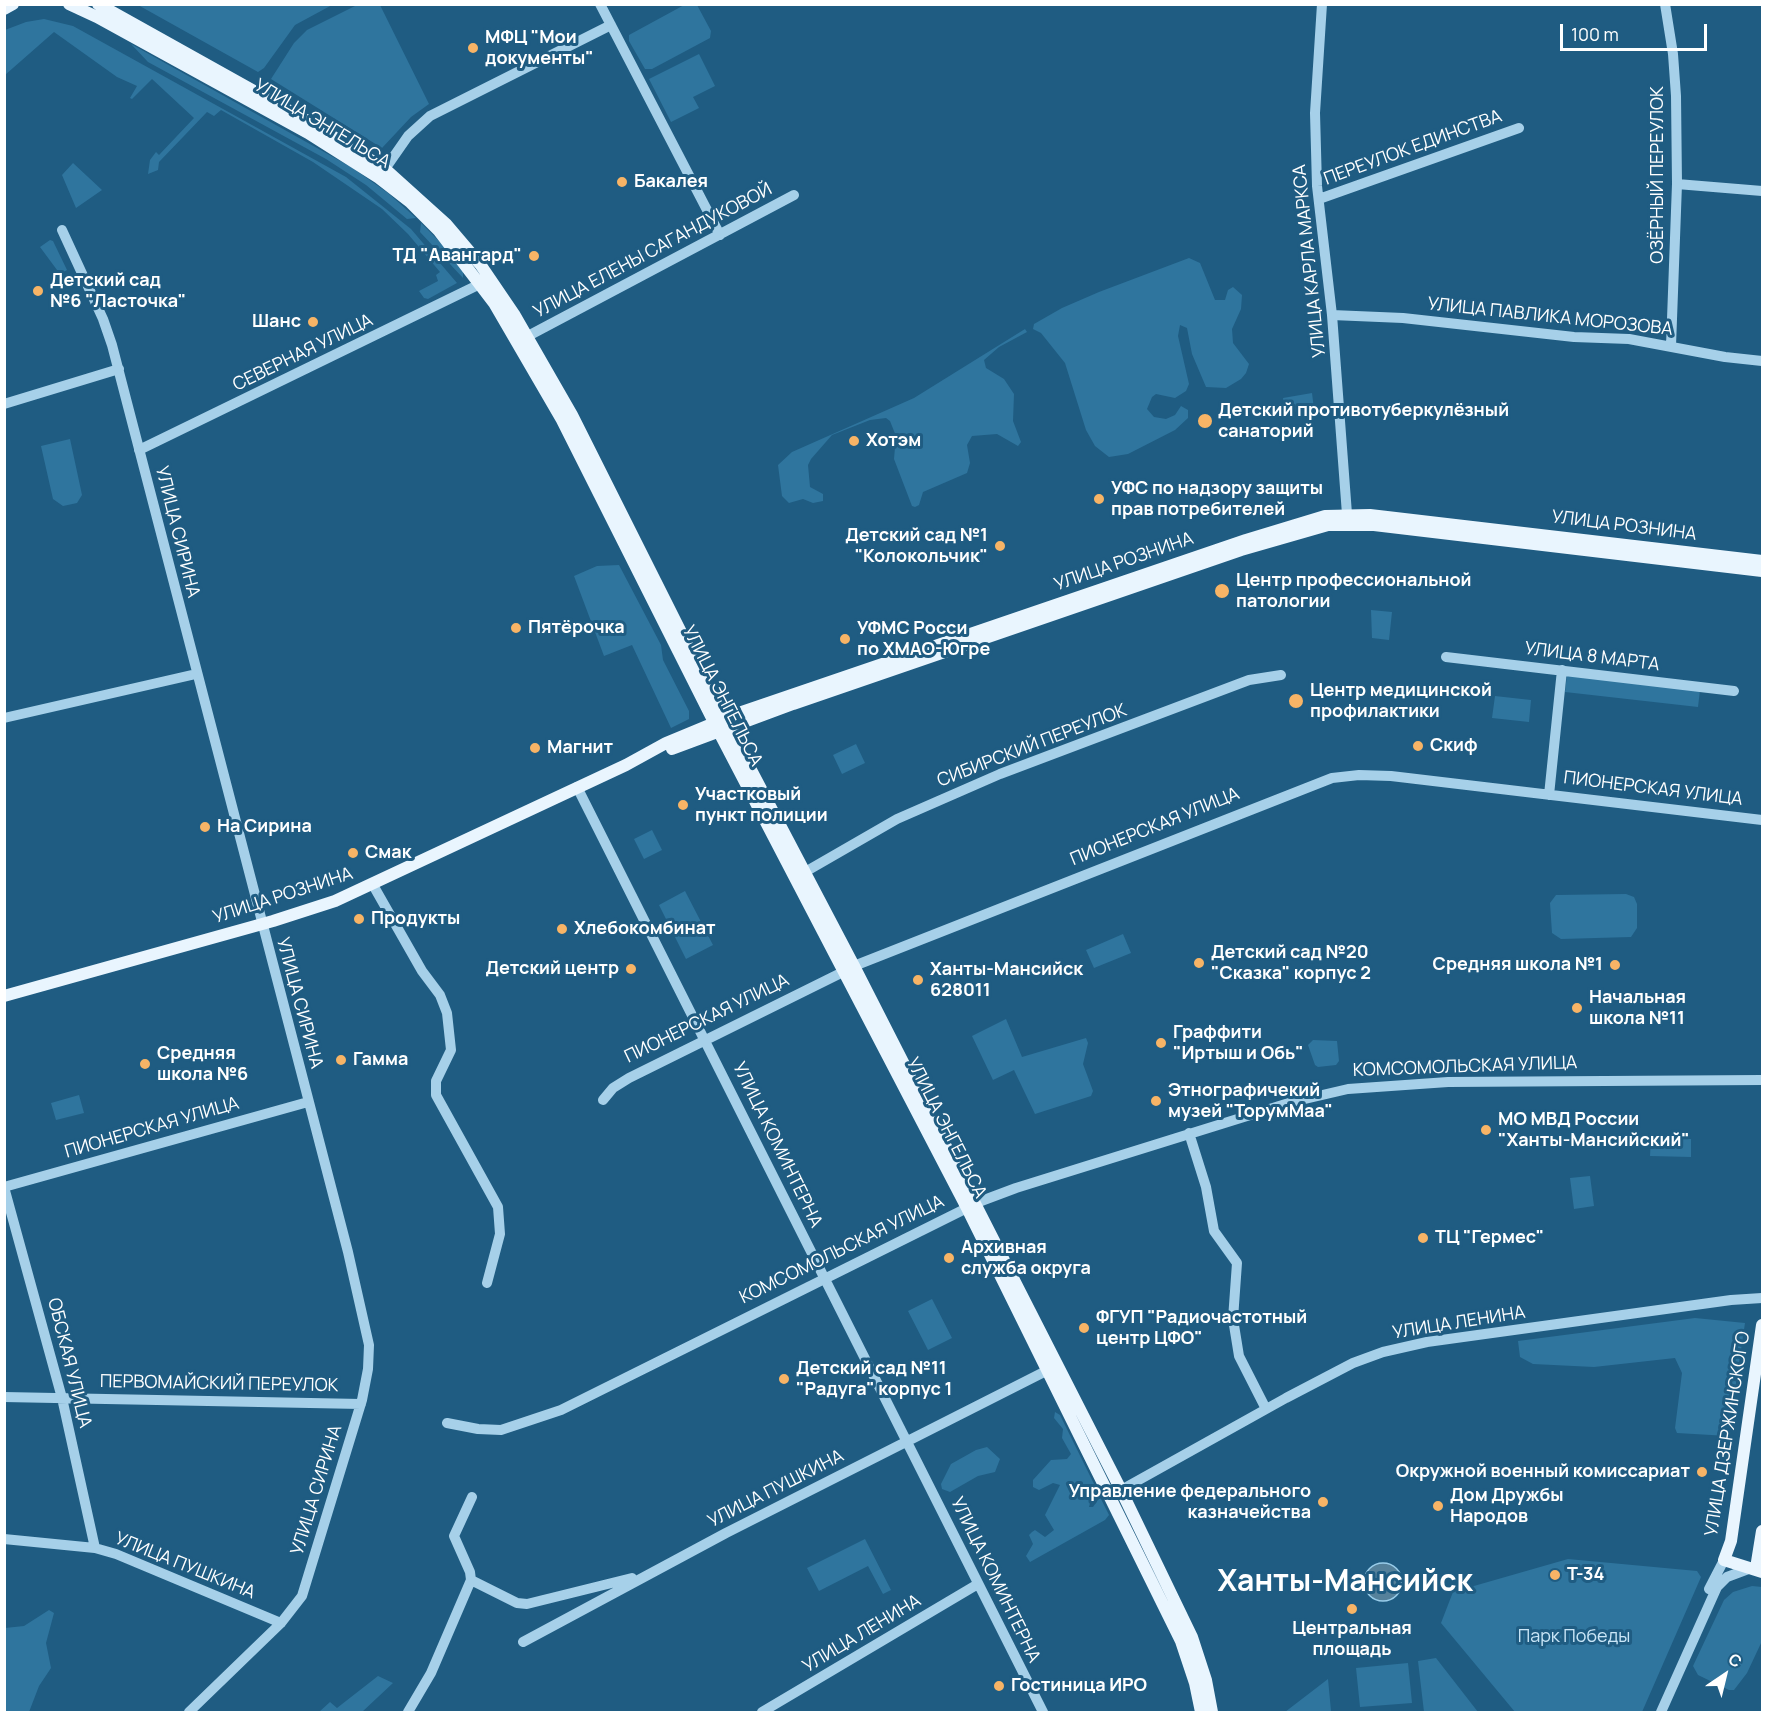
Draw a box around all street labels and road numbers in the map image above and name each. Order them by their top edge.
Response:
street label: УЛИЦА ЭНГЕЛЬСА [250,75,394,173]
street label: ОЗЁРНЫЙ ПЕРЕУЛОК [1647,86,1669,264]
street label: ПЕРЕУЛОК ЕДИНСТВА [1321,106,1505,190]
street label: УЛИЦА КАРЛА МАРКСА [1289,163,1331,359]
street label: УЛИЦА ЕЛЕНЫ САГАНДУКОВОЙ [530,179,776,323]
street label: УЛИЦА ПАВЛИКА МОРОЗОВА [1426,293,1674,341]
street label: СЕВЕРНАЯ УЛИЦА [229,310,377,396]
street label: УЛИЦА СИРИНА [150,464,204,600]
street label: УЛИЦА РОЗНИНА [1550,506,1698,546]
street label: УЛИЦА РОЗНИНА [1052,528,1196,596]
street label: УЛИЦА ЭНГЕЛЬСА [677,622,767,770]
street label: УЛИЦА 8 МАРТА [1523,638,1661,676]
street label: СИБИРСКИЙ ПЕРЕУЛОК [934,700,1130,792]
street label: ПИОНЕРСКАЯ УЛИЦА [1562,767,1744,811]
street label: ПИОНЕРСКАЯ УЛИЦА [1067,783,1243,871]
street label: УЛИЦА РОЗНИНА [210,863,356,929]
street label: УЛИЦА СИРИНА [271,935,327,1071]
street label: ПИОНЕРСКАЯ УЛИЦА [621,970,793,1068]
street label: КОМСОМОЛЬСКАЯ УЛИЦА [1352,1052,1578,1082]
street label: УЛИЦА ЭНГЕЛЬСА [901,1054,991,1202]
street label: УЛИЦА КОМИНТЕРНА [728,1059,826,1231]
street label: ПИОНЕРСКАЯ УЛИЦА [62,1093,242,1163]
street label: КОМСОМОЛЬСКАЯ УЛИЦА [736,1191,948,1309]
street label: ОБСКАЯ УЛИЦА [42,1296,96,1430]
street label: УЛИЦА ЛЕНИНА [1391,1302,1527,1344]
street label: УЛИЦА ДЗЕРЖИНСКОГО [1701,1330,1755,1538]
street label: ПЕРВОМАЙСКИЙ ПЕРЕУЛОК [100,1371,338,1397]
street label: УЛИЦА СИРИНА [287,1422,347,1558]
street label: УЛИЦА ПУШКИНА [705,1445,847,1533]
street label: УЛИЦА КОМИНТЕРНА [946,1494,1044,1666]
street label: УЛИЦА ПУШКИНА [112,1528,258,1604]
street label: УЛИЦА ЛЕНИНА [799,1590,925,1678]

